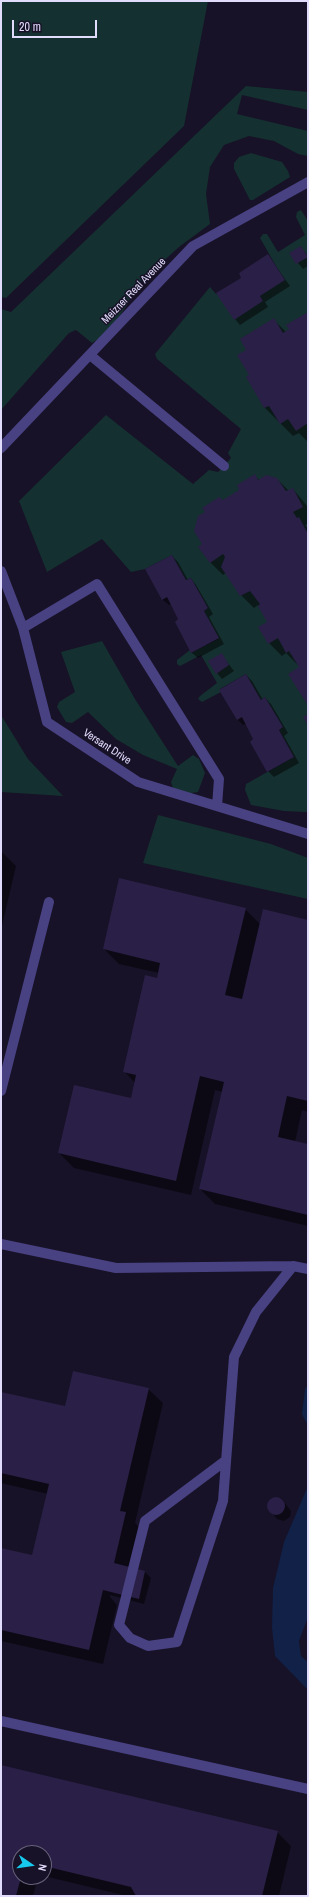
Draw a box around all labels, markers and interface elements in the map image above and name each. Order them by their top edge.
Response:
scale bar [14,12,99,38]
text: 20 m [19,19,41,35]
street label: Meizner Real Avenue [99,255,169,327]
street label: Versant Drive [80,727,134,767]
north arrow [12,1845,52,1885]
text: N [35,1863,50,1872]

